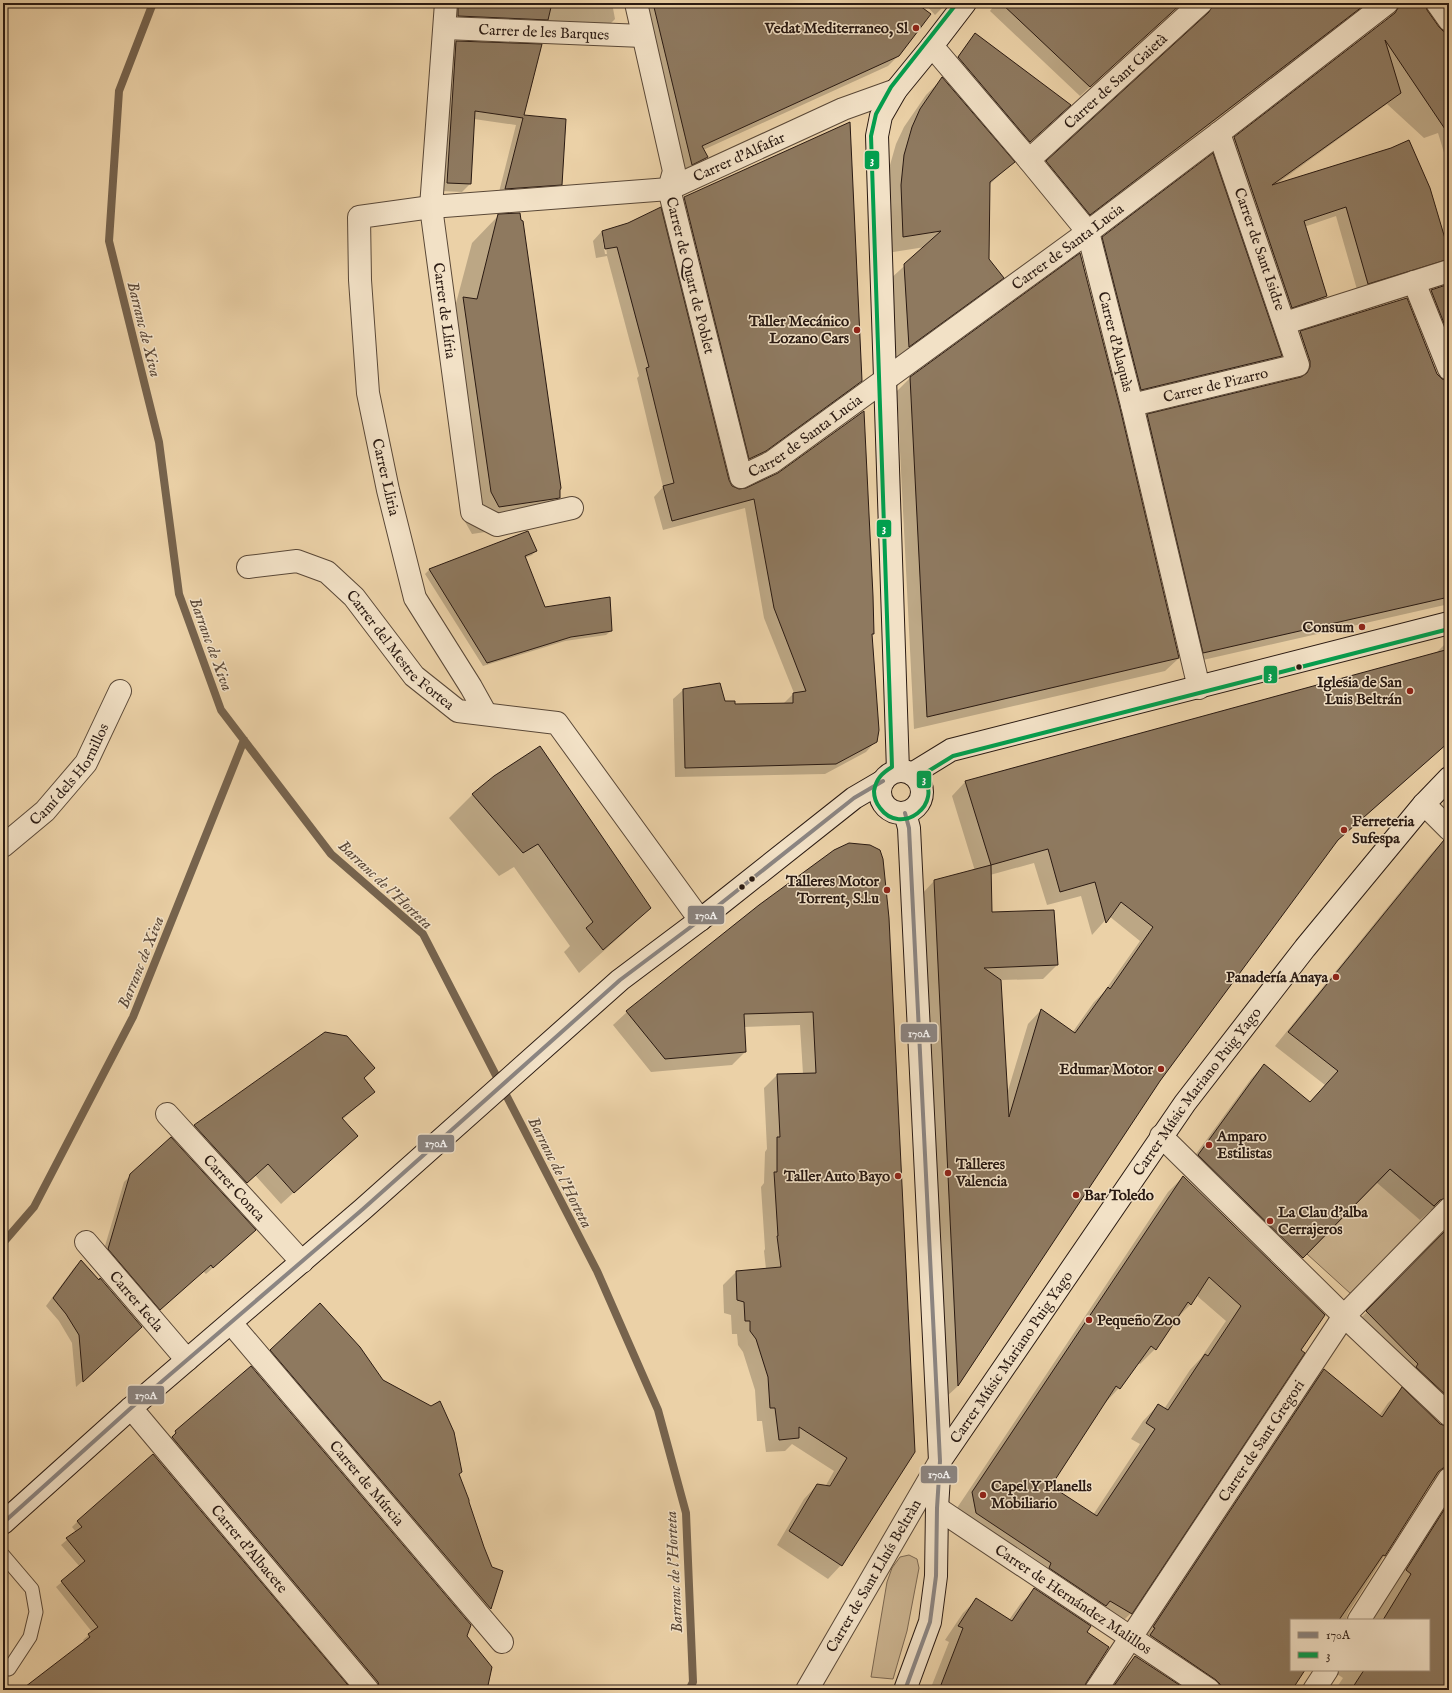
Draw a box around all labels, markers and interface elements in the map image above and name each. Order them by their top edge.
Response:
place label: Vedat Mediterraneo, Sl [764,19,909,38]
street label: Carrer de les Barques [478,20,610,45]
marker: Vedat Mediterraneo, Sl [911,23,921,33]
street label: Carrer de Sant Gaietà [1060,29,1172,134]
street label: Carrer d'Alfafar [690,128,789,187]
line badge: 3 [864,150,880,170]
text: 3 [870,154,874,168]
street label: Carrer de Sant Isidre [1230,185,1289,313]
street label: Carrer de Quart de Poblet [661,195,719,356]
street label: Carrer de Santa Lucia [1008,199,1128,294]
street label: Carrer de Llíria [429,261,460,360]
water label: Barranc de Xiva [122,280,165,379]
street label: Carrer d'Alaquàs [1094,290,1137,394]
place label: Taller Mecánico Lozano Cars [748,312,850,348]
marker: Taller Mecánico Lozano Cars [852,325,862,335]
street label: Carrer de Pizarro [1161,364,1270,407]
street label: Carrer de Santa Lucia [745,390,866,482]
street label: Carrer Lliria [367,437,404,518]
line badge: 3 [876,519,892,538]
text: 3 [882,522,886,536]
street label: Carrer del Mestre Fortea [342,586,458,715]
water label: Barranc de Xiva [184,595,236,694]
place label: Consum [1303,618,1354,637]
marker: Consum [1357,622,1367,632]
unlabelled marker [1294,662,1304,672]
line badge: 3 [1263,665,1278,684]
text: 3 [1268,669,1272,683]
place label: Iglesia de San Luis Beltrán [1317,673,1402,709]
marker: Iglesia de San Luis Beltrán [1405,686,1415,696]
street label: Camí dels Hornillos [26,720,113,830]
line badge: 3 [916,770,932,789]
text: 3 [922,773,926,787]
place label: Ferreteria Sufespa [1352,812,1415,848]
marker: Ferreteria Sufespa [1339,825,1349,835]
water label: Barranc de l'Horteta [333,836,436,935]
place label: Talleres Motor Torrent, S.l.u [785,872,879,908]
unlabelled marker [747,874,757,884]
unlabelled marker [737,882,747,892]
marker: Talleres Motor Torrent, S.l.u [882,885,892,895]
line badge: 170A [687,905,725,925]
text: 170A [695,909,718,923]
water label: Barranc de Xiva [114,914,169,1012]
place label: Panadería Anaya [1226,968,1329,987]
marker: Panadería Anaya [1331,972,1341,982]
street label: Carrer Músic Mariano Puig Yago [1129,1004,1266,1180]
line badge: 170A [900,1023,938,1043]
text: 170A [908,1027,931,1041]
place label: Edumar Motor [1059,1060,1153,1079]
marker: Edumar Motor [1156,1064,1166,1074]
water label: Barranc de l'Horteta [523,1114,596,1232]
place label: Amparo Estilistas [1216,1127,1273,1163]
line badge: 170A [417,1134,455,1153]
text: 170A [425,1137,448,1151]
marker: Amparo Estilistas [1204,1140,1214,1150]
street label: Carrer Conca [199,1151,270,1226]
place label: Talleres Valencia [955,1155,1008,1191]
place label: Taller Auto Bayo [783,1167,890,1186]
marker: Talleres Valencia [943,1168,953,1178]
marker: Taller Auto Bayo [893,1171,903,1181]
place label: Bar Toledo [1084,1186,1154,1205]
marker: Bar Toledo [1071,1190,1081,1200]
place label: La Clau d'alba Cerrajeros [1278,1203,1368,1239]
marker: La Clau d'alba Cerrajeros [1265,1216,1275,1226]
street label: Carrer Iecla [105,1267,168,1336]
street label: Carrer Músic Mariano Puig Yago [946,1267,1077,1447]
place label: Pequeño Zoo [1097,1311,1181,1330]
marker: Pequeño Zoo [1084,1315,1094,1325]
street label: Carrer de Sant Gregori [1214,1376,1309,1506]
line badge: 170A [127,1385,165,1405]
text: 170A [135,1389,158,1403]
street label: Carrer de Múrcia [325,1437,409,1530]
line badge: 170A [920,1465,958,1484]
text: 170A [928,1468,951,1482]
place label: Capel Y Planells Mobiliario [991,1477,1092,1513]
marker: Capel Y Planells Mobiliario [978,1490,988,1500]
street label: Carrer de Sant Lluís Beltràn [822,1496,926,1656]
street label: Carrer d'Albacete [206,1501,292,1597]
water label: Barranc de l'Horteta [662,1510,688,1634]
street label: Carrer de Hernández Malillos [991,1540,1155,1659]
legend [1290,1619,1430,1671]
text: 170A [1326,1628,1351,1643]
text: 3 [1326,1648,1330,1663]

